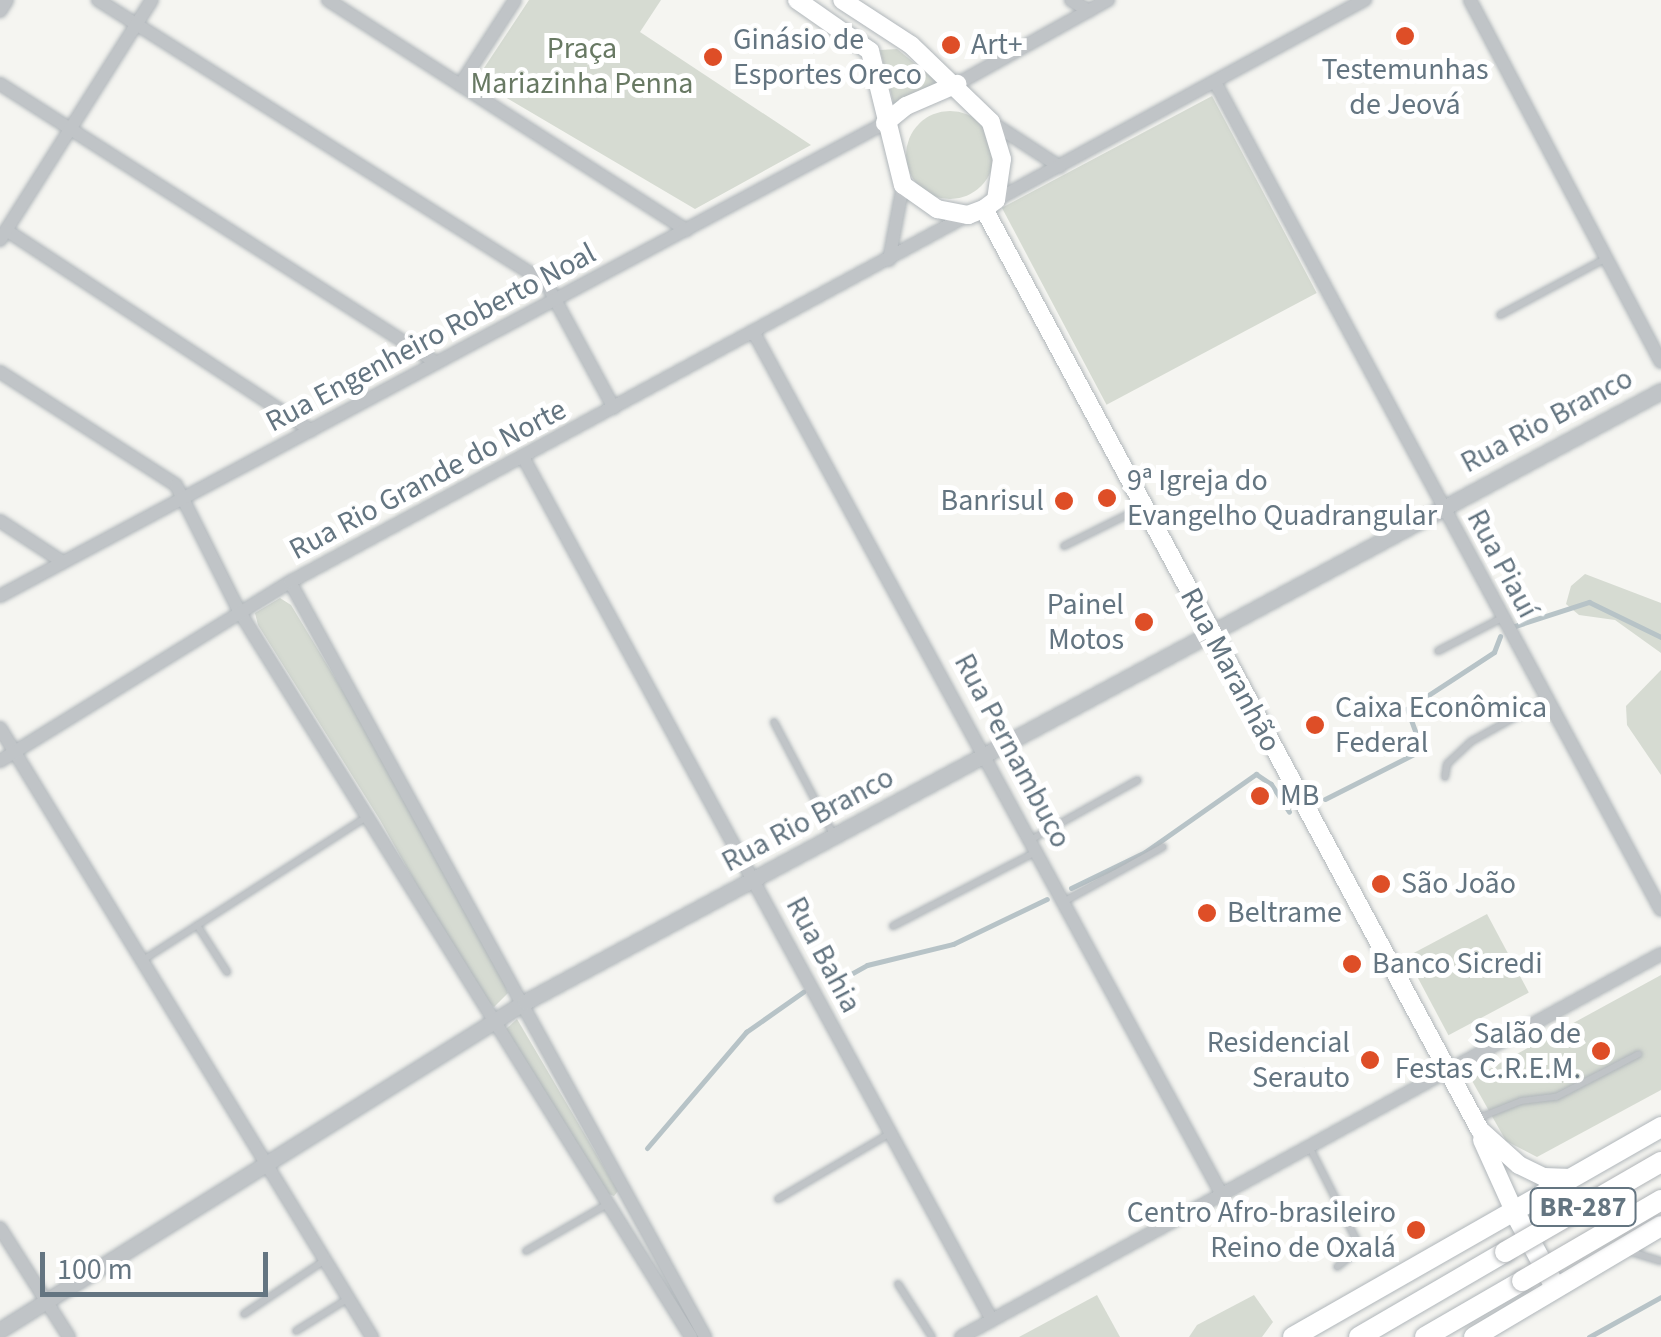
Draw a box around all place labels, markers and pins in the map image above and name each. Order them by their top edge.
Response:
place label: Ginásio de Esportes Oreco [733,22,922,92]
marker: Testemunhas de Jeová [1394,25,1416,47]
place label: Art+ [971,27,1023,63]
marker: Art+ [940,34,962,56]
marker: Ginásio de Esportes Oreco [702,46,724,68]
place label: Testemunhas de Jeová [1321,52,1489,122]
place label: 9ª Igreja do Evangelho Quadrangular [1127,463,1437,534]
place label: Banrisul [941,483,1044,519]
marker: 9ª Igreja do Evangelho Quadrangular [1096,487,1118,509]
marker: Banrisul [1053,490,1075,512]
place label: Painel Motos [1047,587,1124,658]
marker: Painel Motos [1133,611,1155,633]
place label: Caixa Econômica Federal [1335,690,1547,760]
marker: Caixa Econômica Federal [1304,714,1326,736]
place label: MB [1280,778,1319,814]
marker: MB [1249,785,1271,807]
place label: São João [1401,866,1516,902]
marker: São João [1370,873,1392,895]
place label: Beltrame [1227,895,1342,931]
marker: Beltrame [1196,902,1218,924]
place label: Banco Sicredi [1372,946,1543,982]
marker: Banco Sicredi [1341,953,1363,975]
place label: Salão de Festas C.R.E.M. [1395,1016,1581,1086]
place label: Residencial Serauto [1207,1025,1350,1096]
marker: Salão de Festas C.R.E.M. [1590,1040,1612,1062]
marker: Residencial Serauto [1359,1049,1381,1071]
place label: Centro Afro-brasileiro Reino de Oxalá [1127,1195,1396,1266]
marker: Centro Afro-brasileiro Reino de Oxalá [1405,1219,1427,1241]

